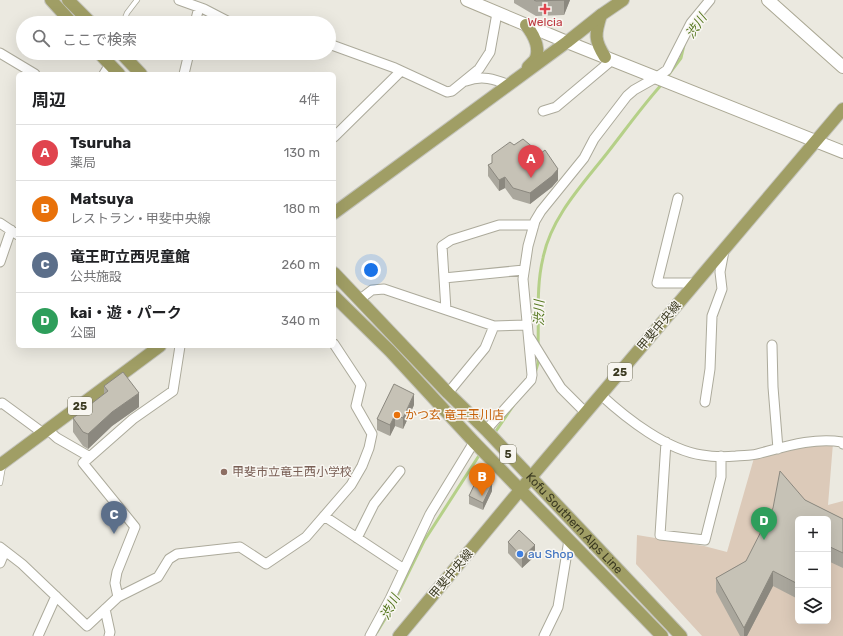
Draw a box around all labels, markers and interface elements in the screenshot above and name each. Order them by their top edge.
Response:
marker: Welcia [540,4,550,14]
water label: 渋川 [683,9,711,41]
place label: Welcia [527,15,563,29]
search box [16,16,336,60]
icon: search [30,27,52,49]
text: ここで検索 [62,31,137,49]
text: 周辺 [32,90,66,110]
text: 4件 [299,92,320,107]
text: Tsuruha [70,134,131,152]
text: A [40,145,50,160]
text: 130 m [284,145,320,160]
pin: A [518,145,544,178]
text: 薬局 [70,155,96,170]
text: Matsuya [70,190,134,208]
text: B [40,201,50,216]
text: 180 m [283,201,320,216]
text: レストラン · 甲斐中央線 [70,211,211,226]
text: 竜王町立西児童館 [70,248,190,266]
text: C [40,257,50,272]
text: 260 m [282,257,320,272]
your location [361,260,381,280]
text: 公共施設 [70,269,122,284]
water label: 渋川 [531,298,547,326]
street label: 甲斐中央線 [634,299,684,353]
text: kai・遊・パーク [70,304,182,322]
text: D [40,313,50,328]
text: 340 m [281,313,320,328]
text: 公園 [70,325,96,340]
road number: 25 [608,363,632,381]
road number: 25 [68,397,92,415]
place label: かつ玄 竜王玉川店 [405,408,504,422]
marker: かつ玄 竜王玉川店 [392,410,402,420]
road number: 5 [500,445,516,463]
pin: B [469,463,495,496]
place label: 甲斐市立竜王西小学校 [232,465,352,479]
marker: 甲斐市立竜王西小学校 [219,467,229,477]
street label: Kofu Southern Alps Line [523,470,626,577]
pin: C [101,501,127,534]
pin: D [751,507,777,540]
map controls [795,516,831,624]
button: + [795,516,831,552]
street label: 甲斐中央線 [426,547,476,601]
place label: au Shop [528,547,574,561]
marker: au Shop [515,549,525,559]
button: − [795,552,831,588]
button: layers [795,588,831,624]
water label: 渋川 [377,590,404,622]

